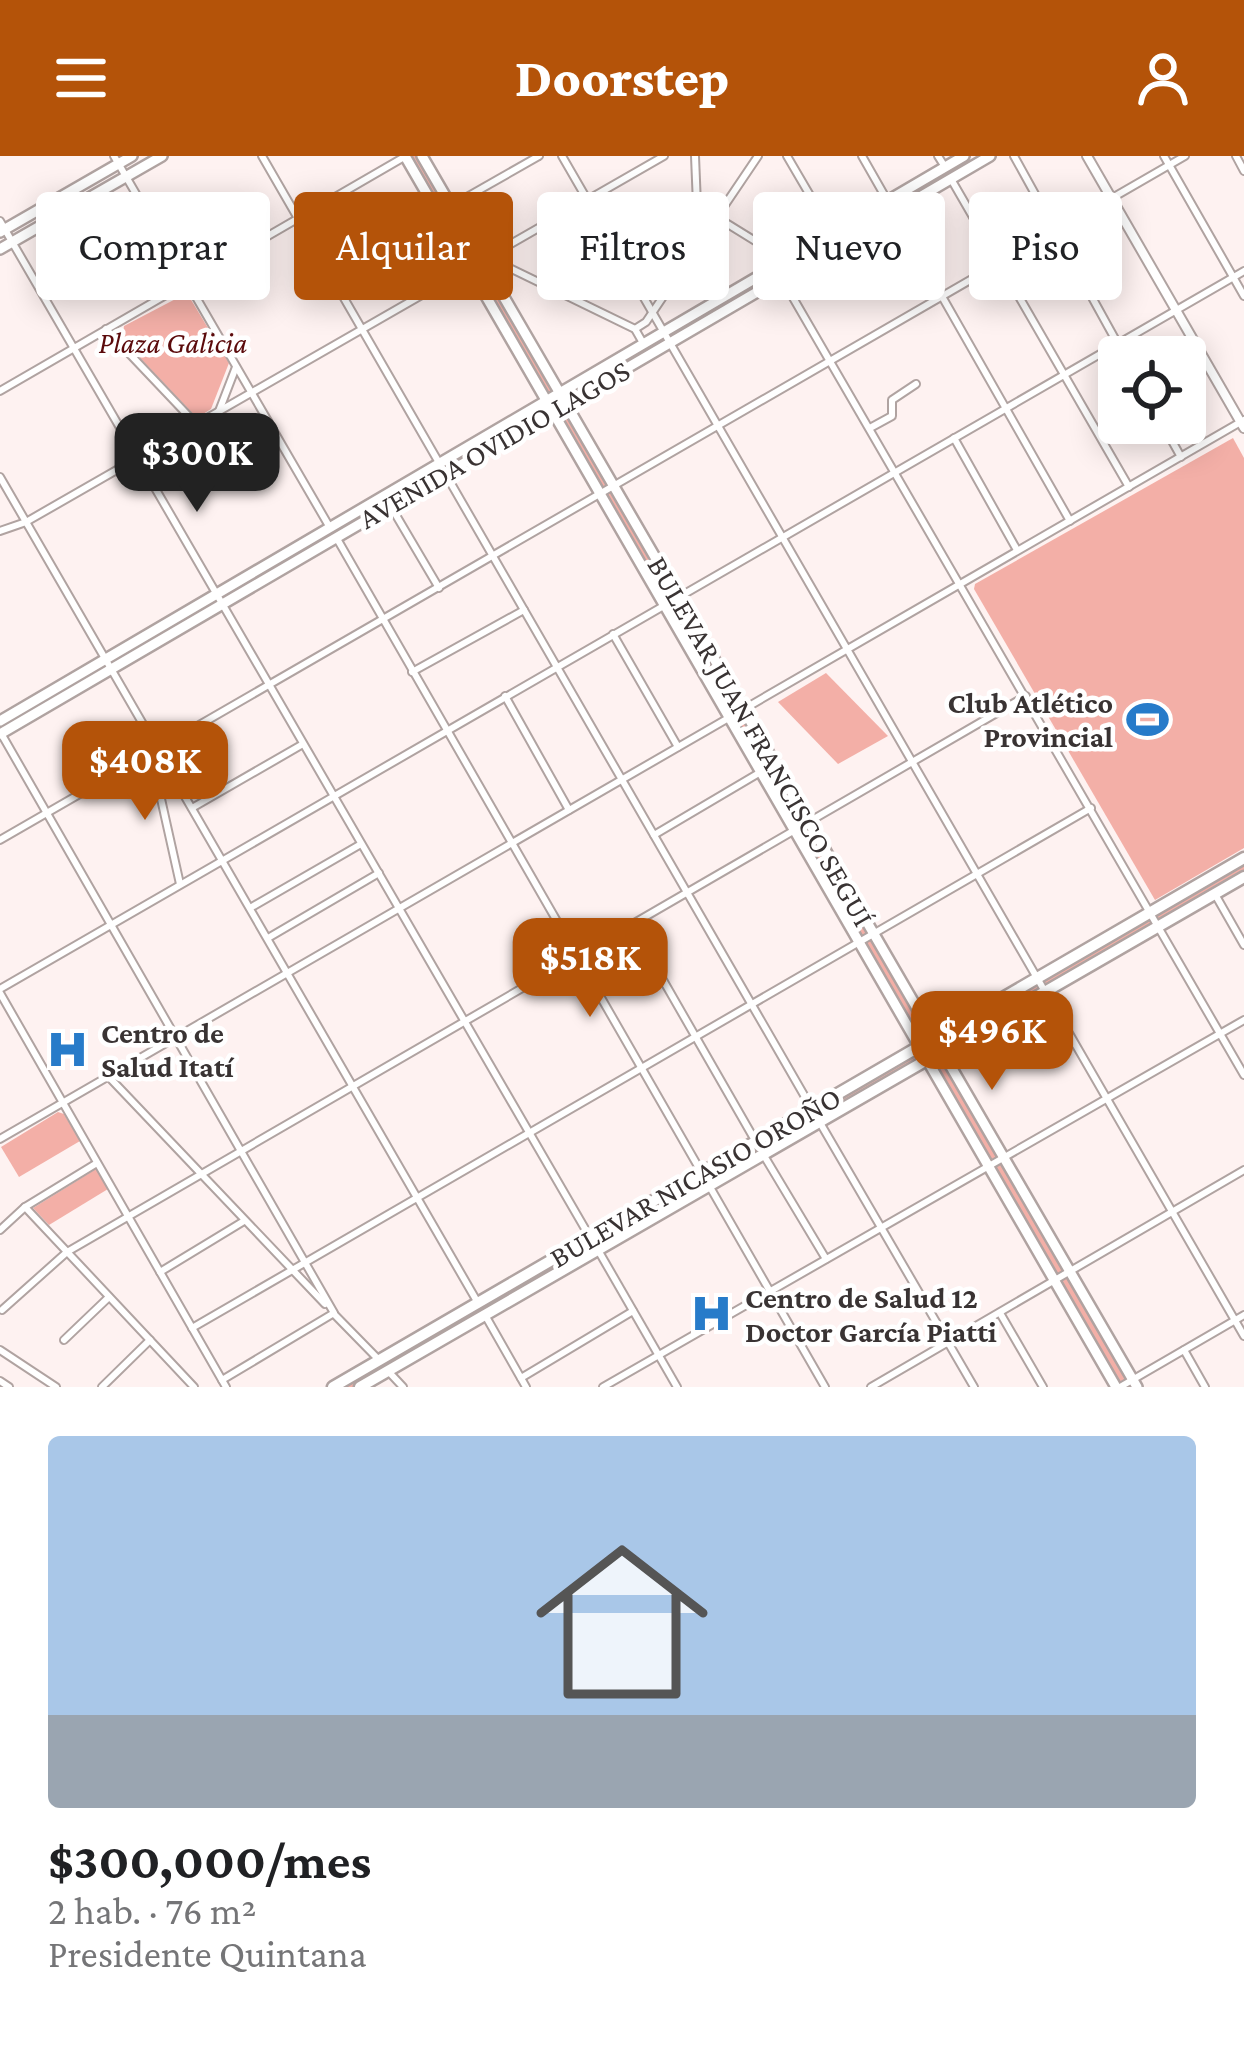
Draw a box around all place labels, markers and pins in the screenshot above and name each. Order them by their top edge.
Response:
pin: $300K [113,413,281,515]
place label: Club Atlético Provincial [947,686,1113,753]
sports icon: Club Atlético Provincial [1124,696,1170,742]
pin: $408K [61,721,229,823]
pin: $518K [506,918,674,1020]
pin: $496K [908,991,1076,1093]
place label: Centro de Salud Itatí [101,1016,235,1083]
hospital icon: Centro de Salud Itatí [44,1026,90,1072]
place label: Centro de Salud 12 Doctor García Piatti [745,1281,997,1348]
hospital icon: Centro de Salud 12 Doctor García Piatti [688,1291,734,1337]

